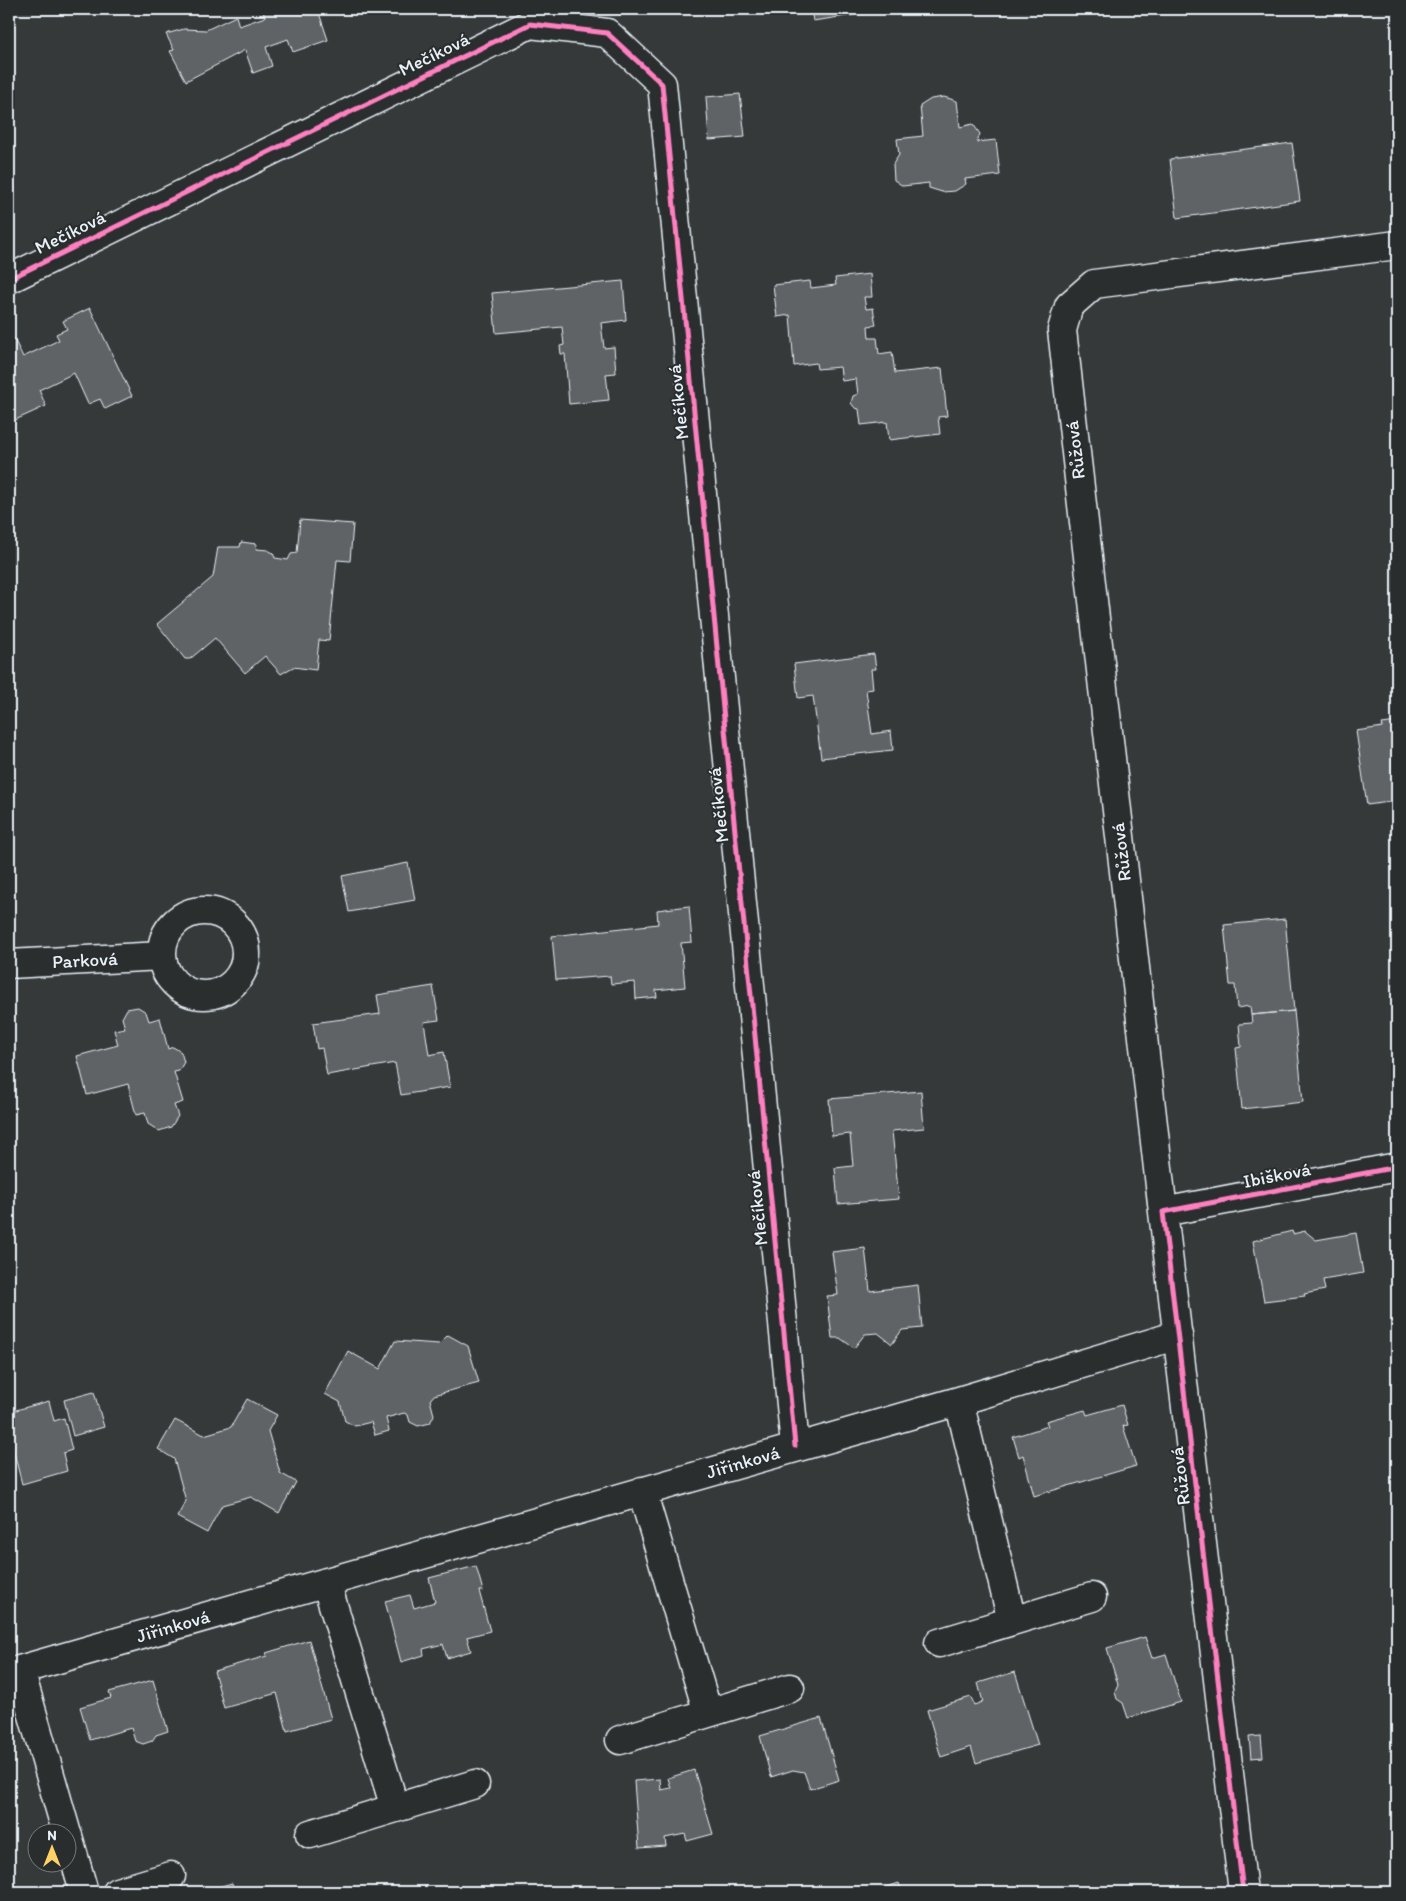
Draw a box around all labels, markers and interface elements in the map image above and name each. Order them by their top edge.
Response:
street label: Mečíková [395,27,473,81]
street label: Mečíková [31,205,109,259]
street label: Mečíková [663,363,693,441]
street label: Růžová [1060,419,1090,481]
street label: Mečíková [703,766,733,844]
street label: Růžová [1106,821,1136,883]
street label: Parková [52,947,119,973]
street label: Ibišková [1241,1157,1313,1193]
street label: Mečíková [742,1169,772,1247]
street label: Jiřinková [704,1441,782,1483]
street label: Růžová [1165,1445,1195,1507]
street label: Jiřinková [134,1605,212,1647]
north arrow [28,1824,78,1874]
text: N [47,1827,57,1844]

